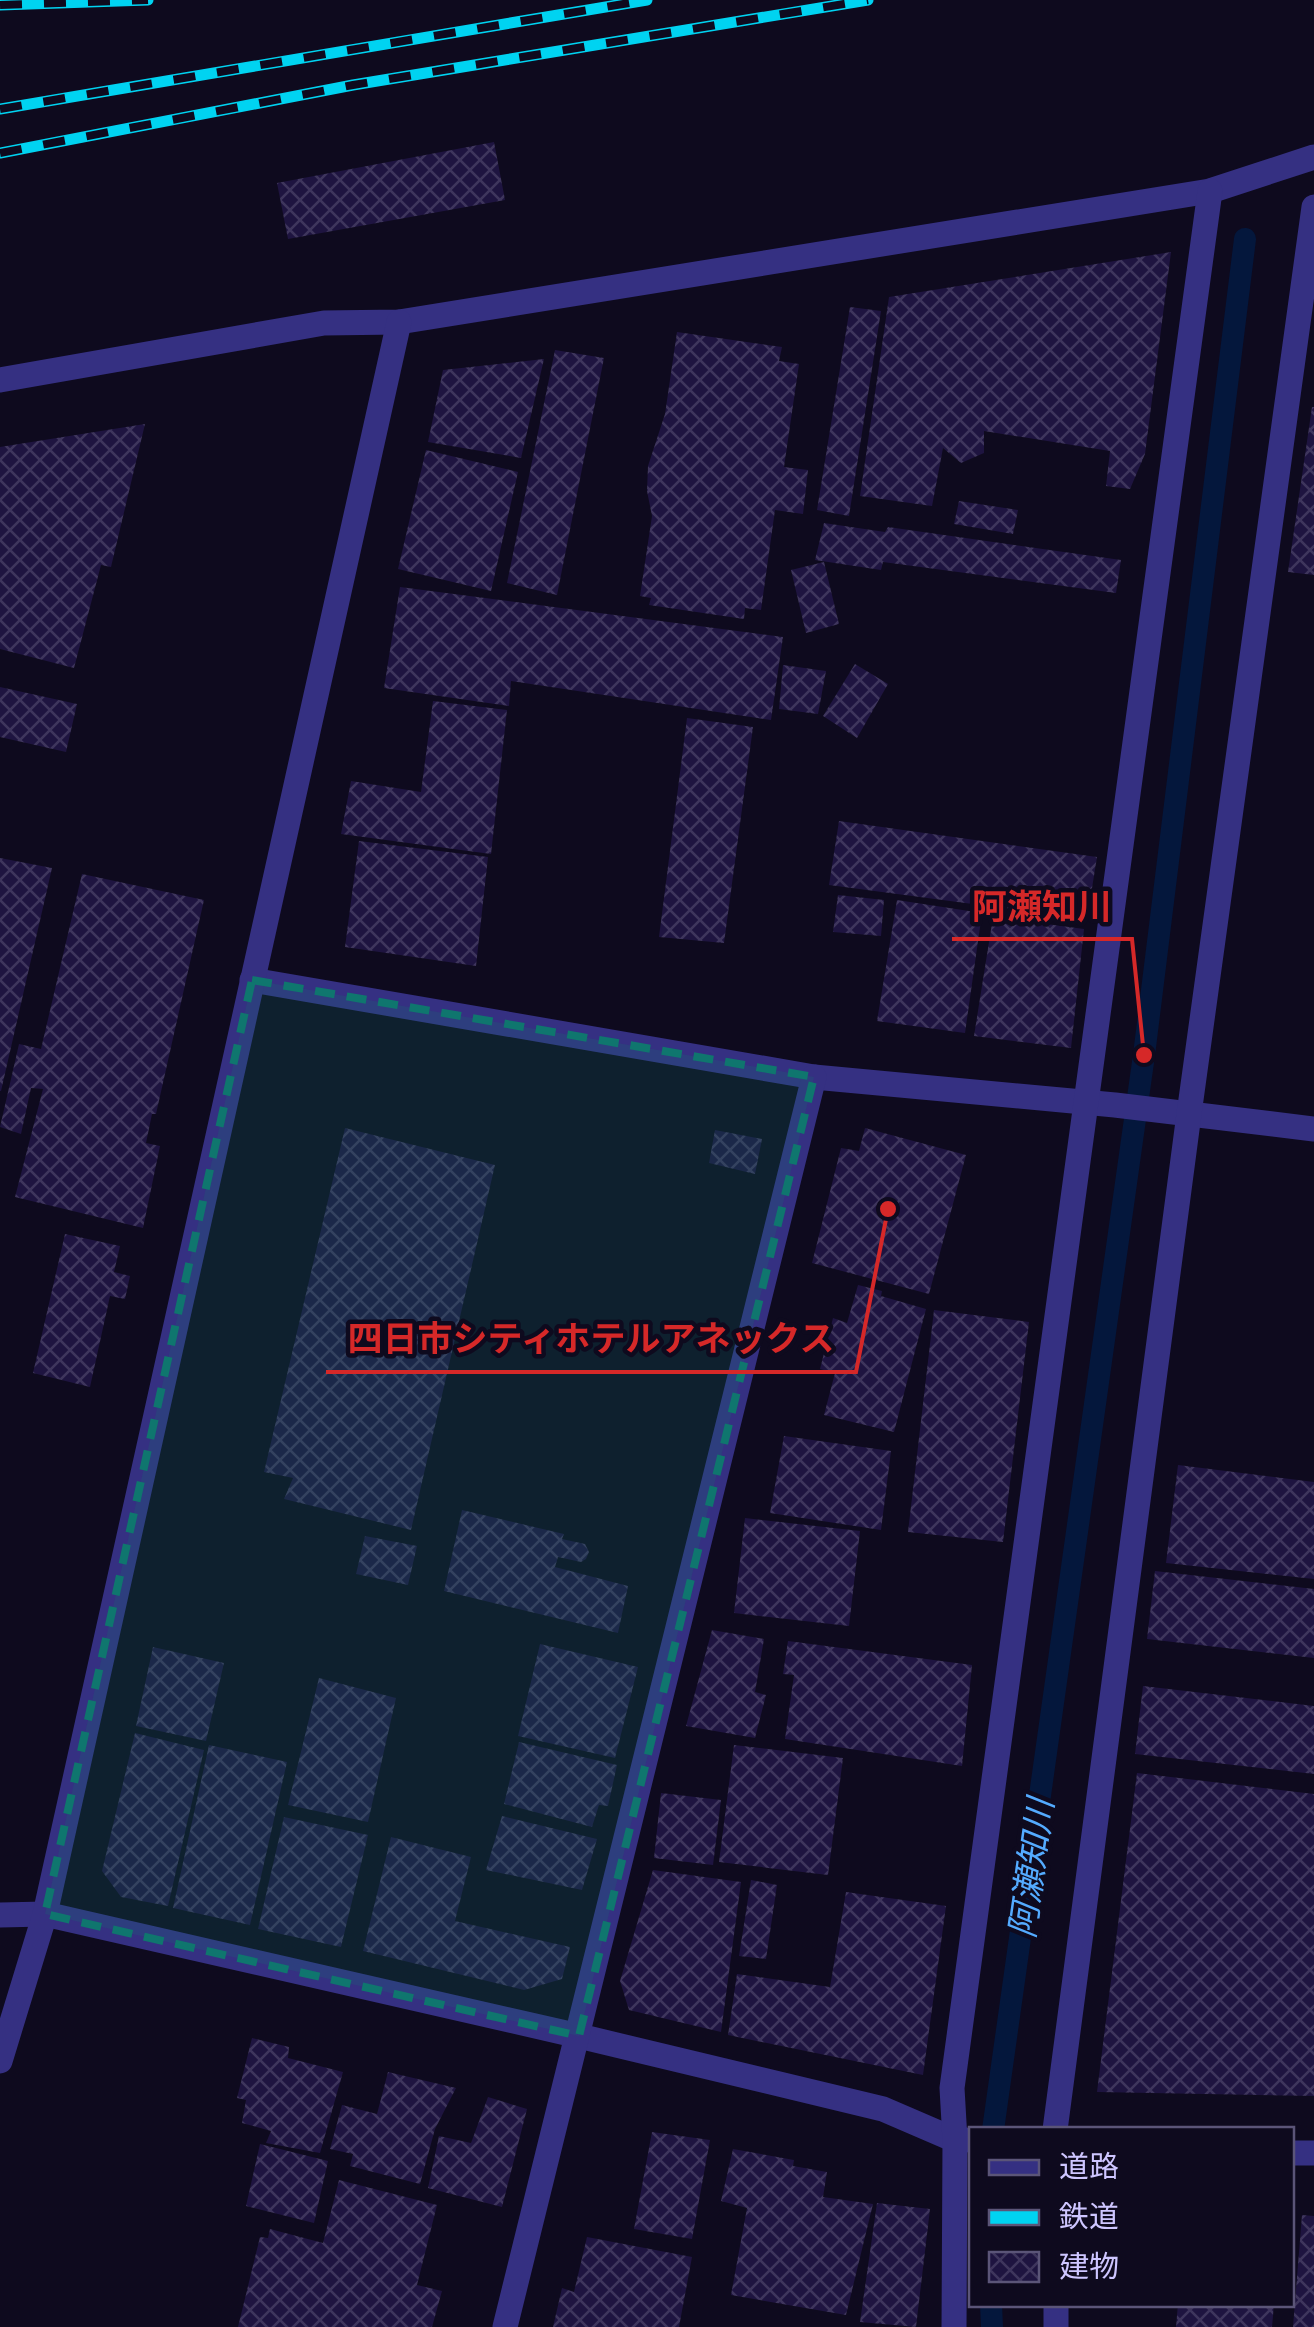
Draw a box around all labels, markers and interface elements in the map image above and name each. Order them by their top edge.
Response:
callout: 阿瀬知川 [952,874,1132,939]
text: 阿瀬知川 [972,882,1112,929]
callout: 四日市シティホテルアネックス [326,1307,856,1372]
text: 四日市シティホテルアネックス [348,1314,834,1361]
water label: 阿瀬知川 [997,1791,1064,1941]
legend [969,2127,1294,2307]
text: 道路 [1059,2145,1119,2186]
text: 鉄道 [1059,2195,1119,2236]
text: 建物 [1059,2245,1119,2286]

